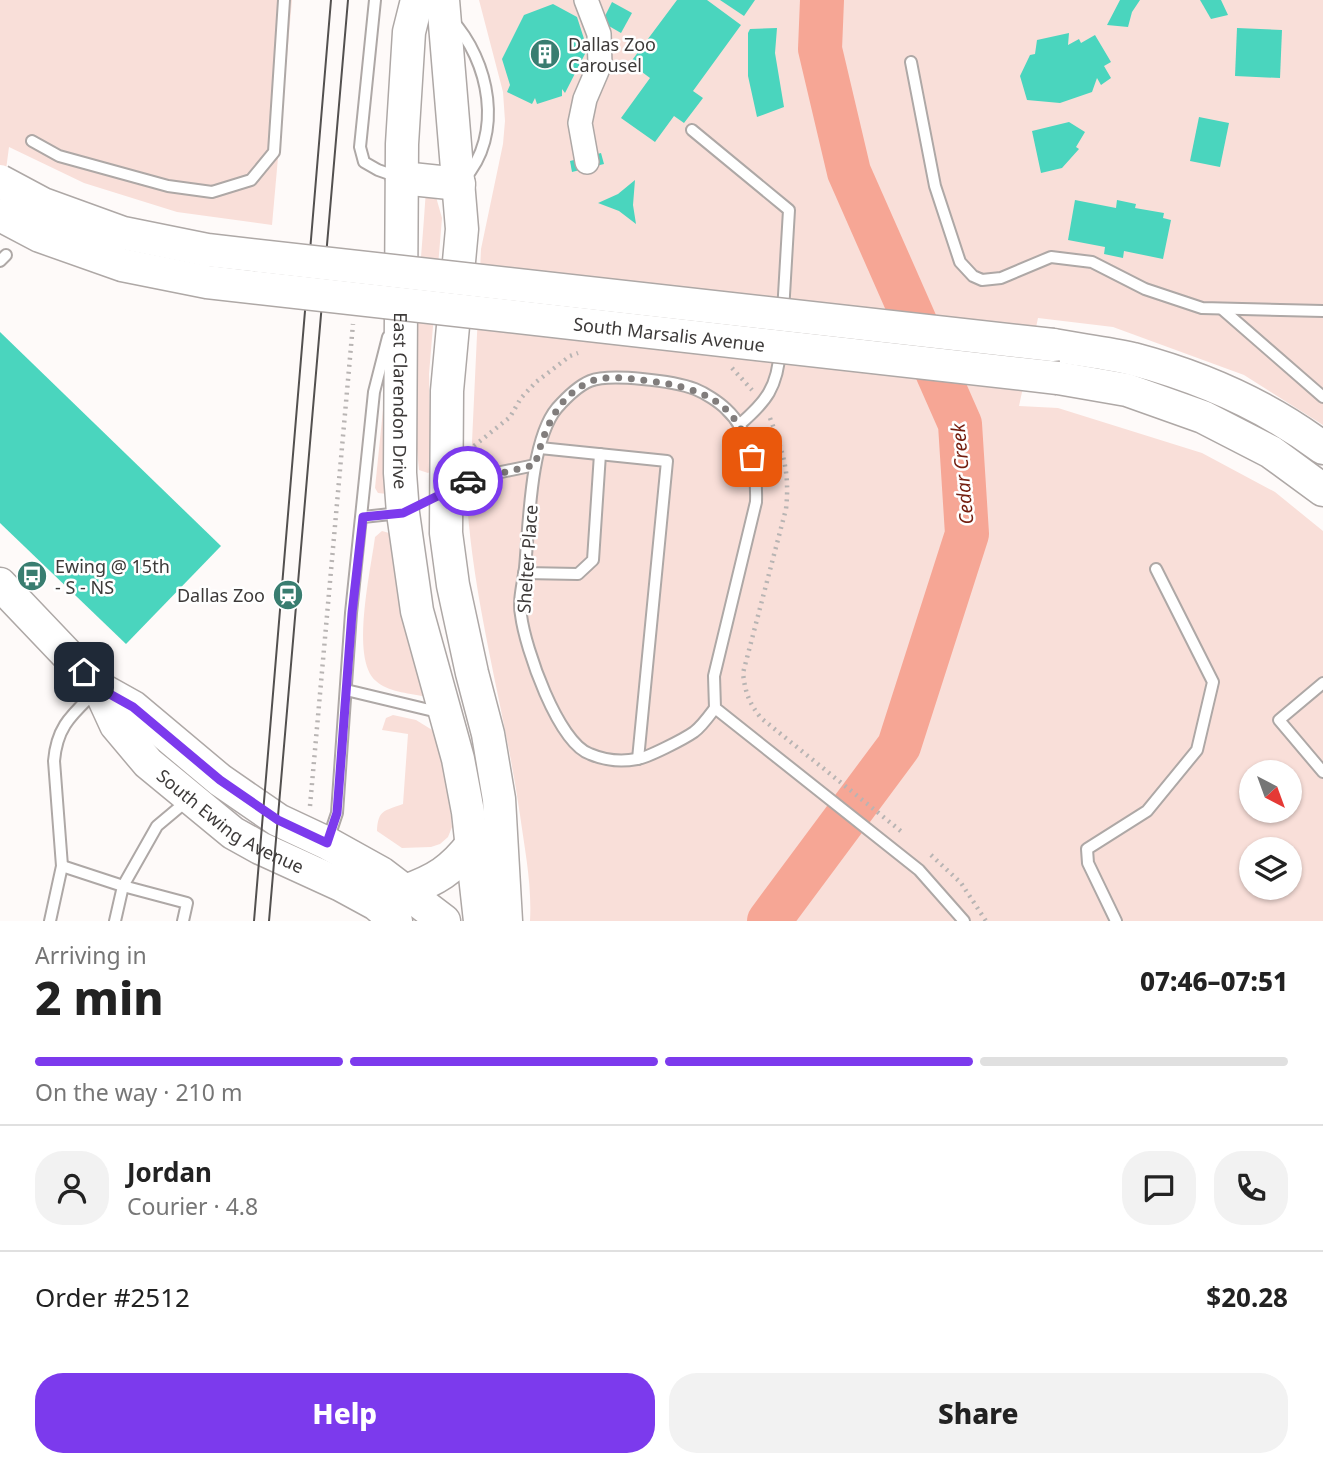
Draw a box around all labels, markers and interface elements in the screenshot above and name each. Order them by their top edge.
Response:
place label: Dallas Zoo Carousel [568,32,656,77]
building icon: Dallas Zoo Carousel [528,37,562,71]
street label: South Marsalis Avenue [572,311,766,357]
street label: East Clarendon Drive [388,312,413,490]
water label: Cedar Creek [945,422,979,526]
pin [722,427,782,487]
icon: bag [733,438,771,476]
courier [433,446,503,516]
icon: car [449,462,487,500]
street label: Shelter Place [511,504,543,614]
place label: Ewing @ 15th - S - NS [55,554,170,599]
bus stop icon: Ewing @ 15th - S - NS [15,559,49,593]
station icon: Dallas Zoo [271,578,305,612]
place label: Dallas Zoo [177,583,265,607]
pin [54,642,114,702]
icon: home [65,653,103,691]
north arrow [1239,760,1302,822]
map controls [1239,760,1302,900]
street label: South Ewing Avenue [152,763,308,879]
button: layers [1239,837,1302,900]
text: Arriving in [35,939,147,971]
text: 07:46–07:51 [1140,963,1288,999]
text: 2 min [35,966,164,1028]
text: On the way · 210 m [35,1076,242,1108]
button: person [35,1151,109,1225]
button: chat [1122,1151,1196,1225]
button: phone [1214,1151,1288,1225]
text: Jordan [127,1154,212,1190]
text: Courier · 4.8 [127,1190,258,1222]
text: Order #2512 [35,1279,190,1315]
text: $20.28 [1206,1279,1288,1315]
button: Help [35,1373,655,1453]
button: Share [669,1373,1288,1453]

